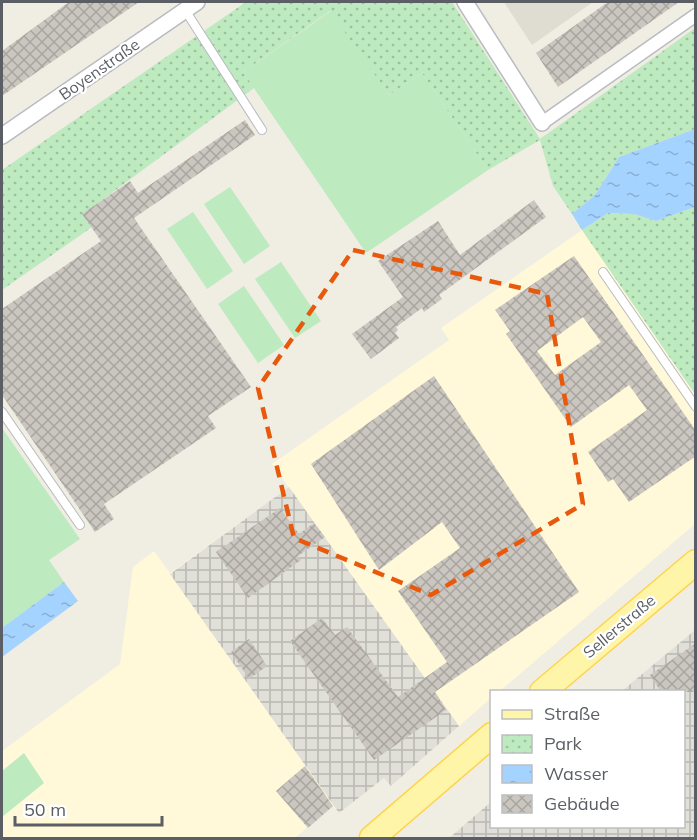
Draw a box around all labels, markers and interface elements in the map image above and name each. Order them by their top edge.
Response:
street label: Boyenstraße [55,34,143,104]
street label: Sellerstraße [579,590,659,662]
legend [490,690,685,828]
text: Straße [544,702,600,725]
text: Park [544,732,583,755]
text: Wasser [544,762,608,785]
scale bar [15,789,162,827]
text: Gebäude [544,792,620,815]
text: 50 m [24,798,66,821]

